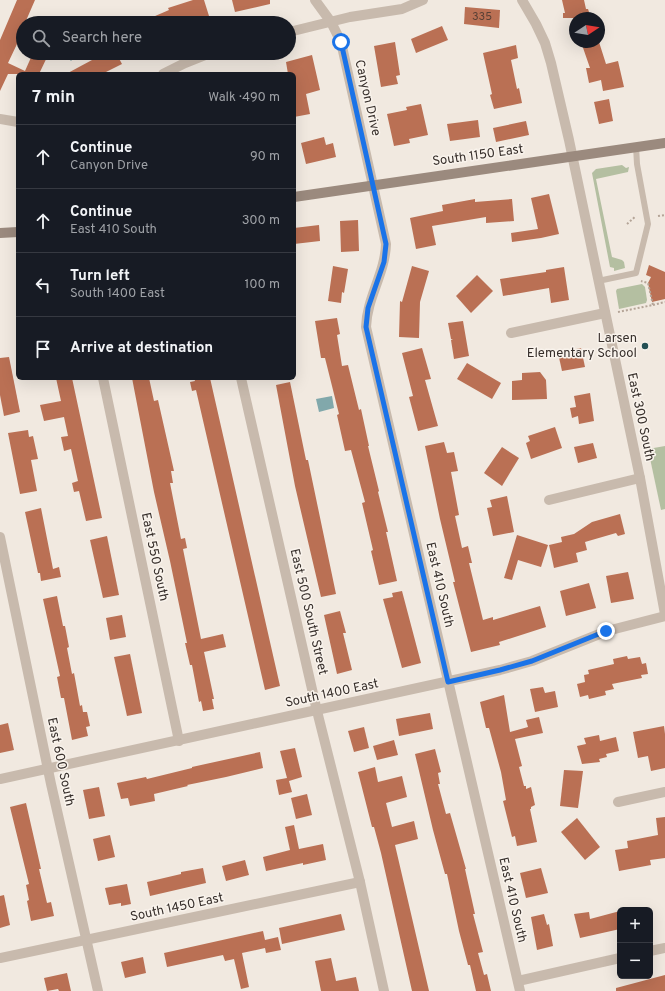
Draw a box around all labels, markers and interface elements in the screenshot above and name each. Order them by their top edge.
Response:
house number: 335 [472,10,492,24]
north arrow [569,12,605,48]
search box [16,16,296,60]
icon: search [30,27,52,49]
text: Search here [62,29,142,48]
route start [332,33,350,51]
street label: Canyon Drive [350,58,384,138]
text: 7 min [32,87,75,109]
text: Walk · 490 m [208,90,280,106]
text: Continue [70,139,132,158]
street label: South 1150 East [431,142,525,170]
icon: ahead [32,146,54,168]
text: 90 m [250,149,280,165]
text: Canyon Drive [70,158,148,174]
text: Continue [70,203,132,222]
icon: ahead [32,210,54,232]
text: 300 m [242,213,280,229]
text: East 410 South [70,222,157,238]
text: Turn left [70,267,130,286]
icon: left [32,274,54,296]
text: 100 m [244,277,280,293]
text: South 1400 East [70,286,165,302]
place label: Larsen Elementary School [527,331,637,362]
icon: arrive [32,338,54,360]
text: Arrive at destination [70,339,213,358]
marker: Larsen Elementary School [640,341,650,351]
street label: East 300 South [623,371,657,463]
street label: East 550 South [137,511,171,603]
street label: East 410 South [421,541,457,629]
street label: East 500 South Street [286,547,330,677]
route end [597,622,615,640]
street label: South 1400 East [284,676,380,712]
street label: East 600 South [43,716,77,808]
street label: East 410 South [494,856,530,944]
street label: South 1450 East [129,890,225,926]
map controls [617,907,653,979]
button: + [617,907,653,943]
button: − [617,943,653,979]

